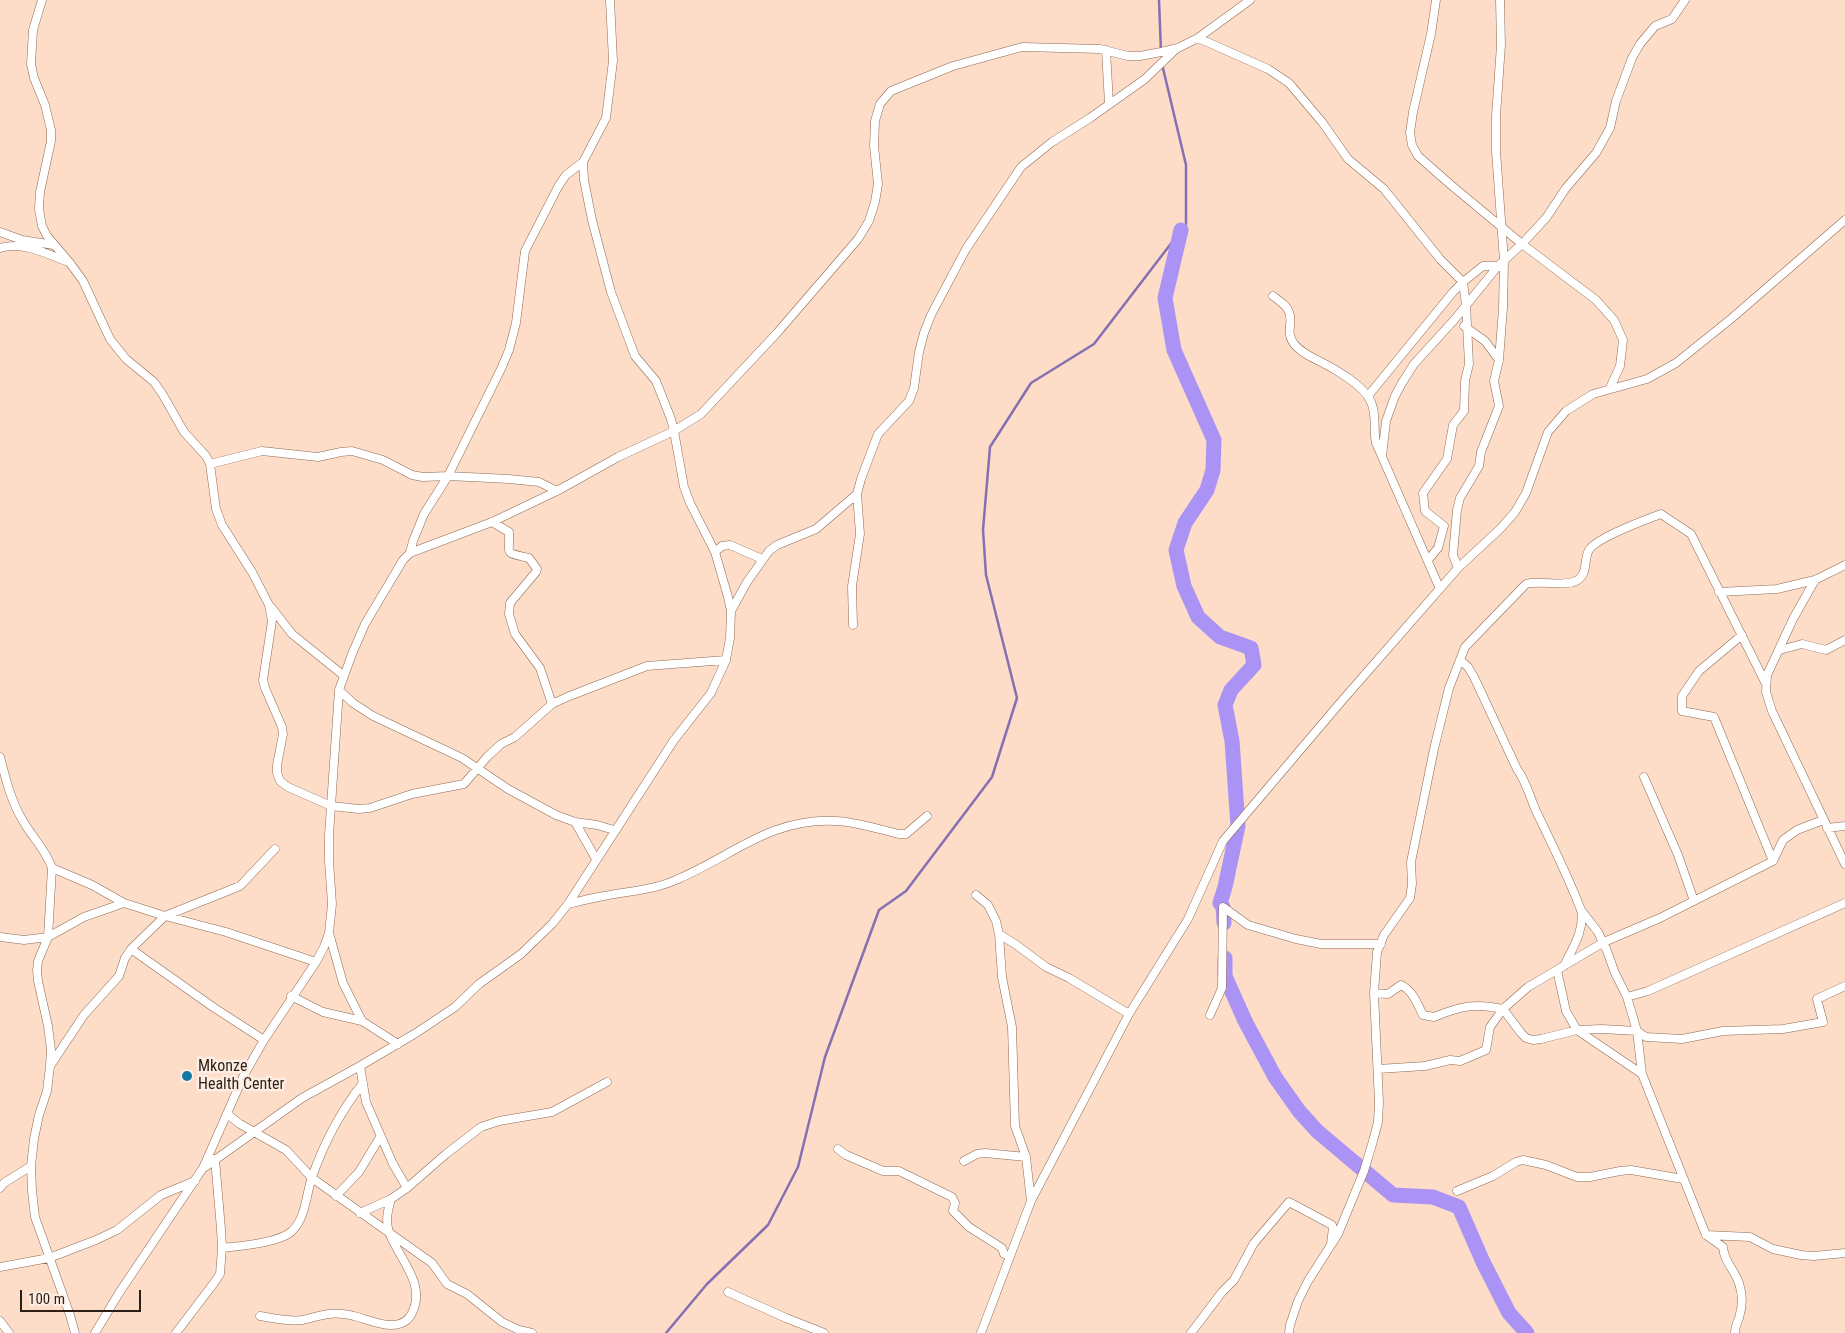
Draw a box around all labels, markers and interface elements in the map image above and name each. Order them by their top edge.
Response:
place label: Mkonze Health Center [198,1057,284,1095]
marker: Mkonze Health Center [180,1069,194,1083]
scale bar [22,1280,144,1312]
text: 100 m [28,1290,65,1308]

